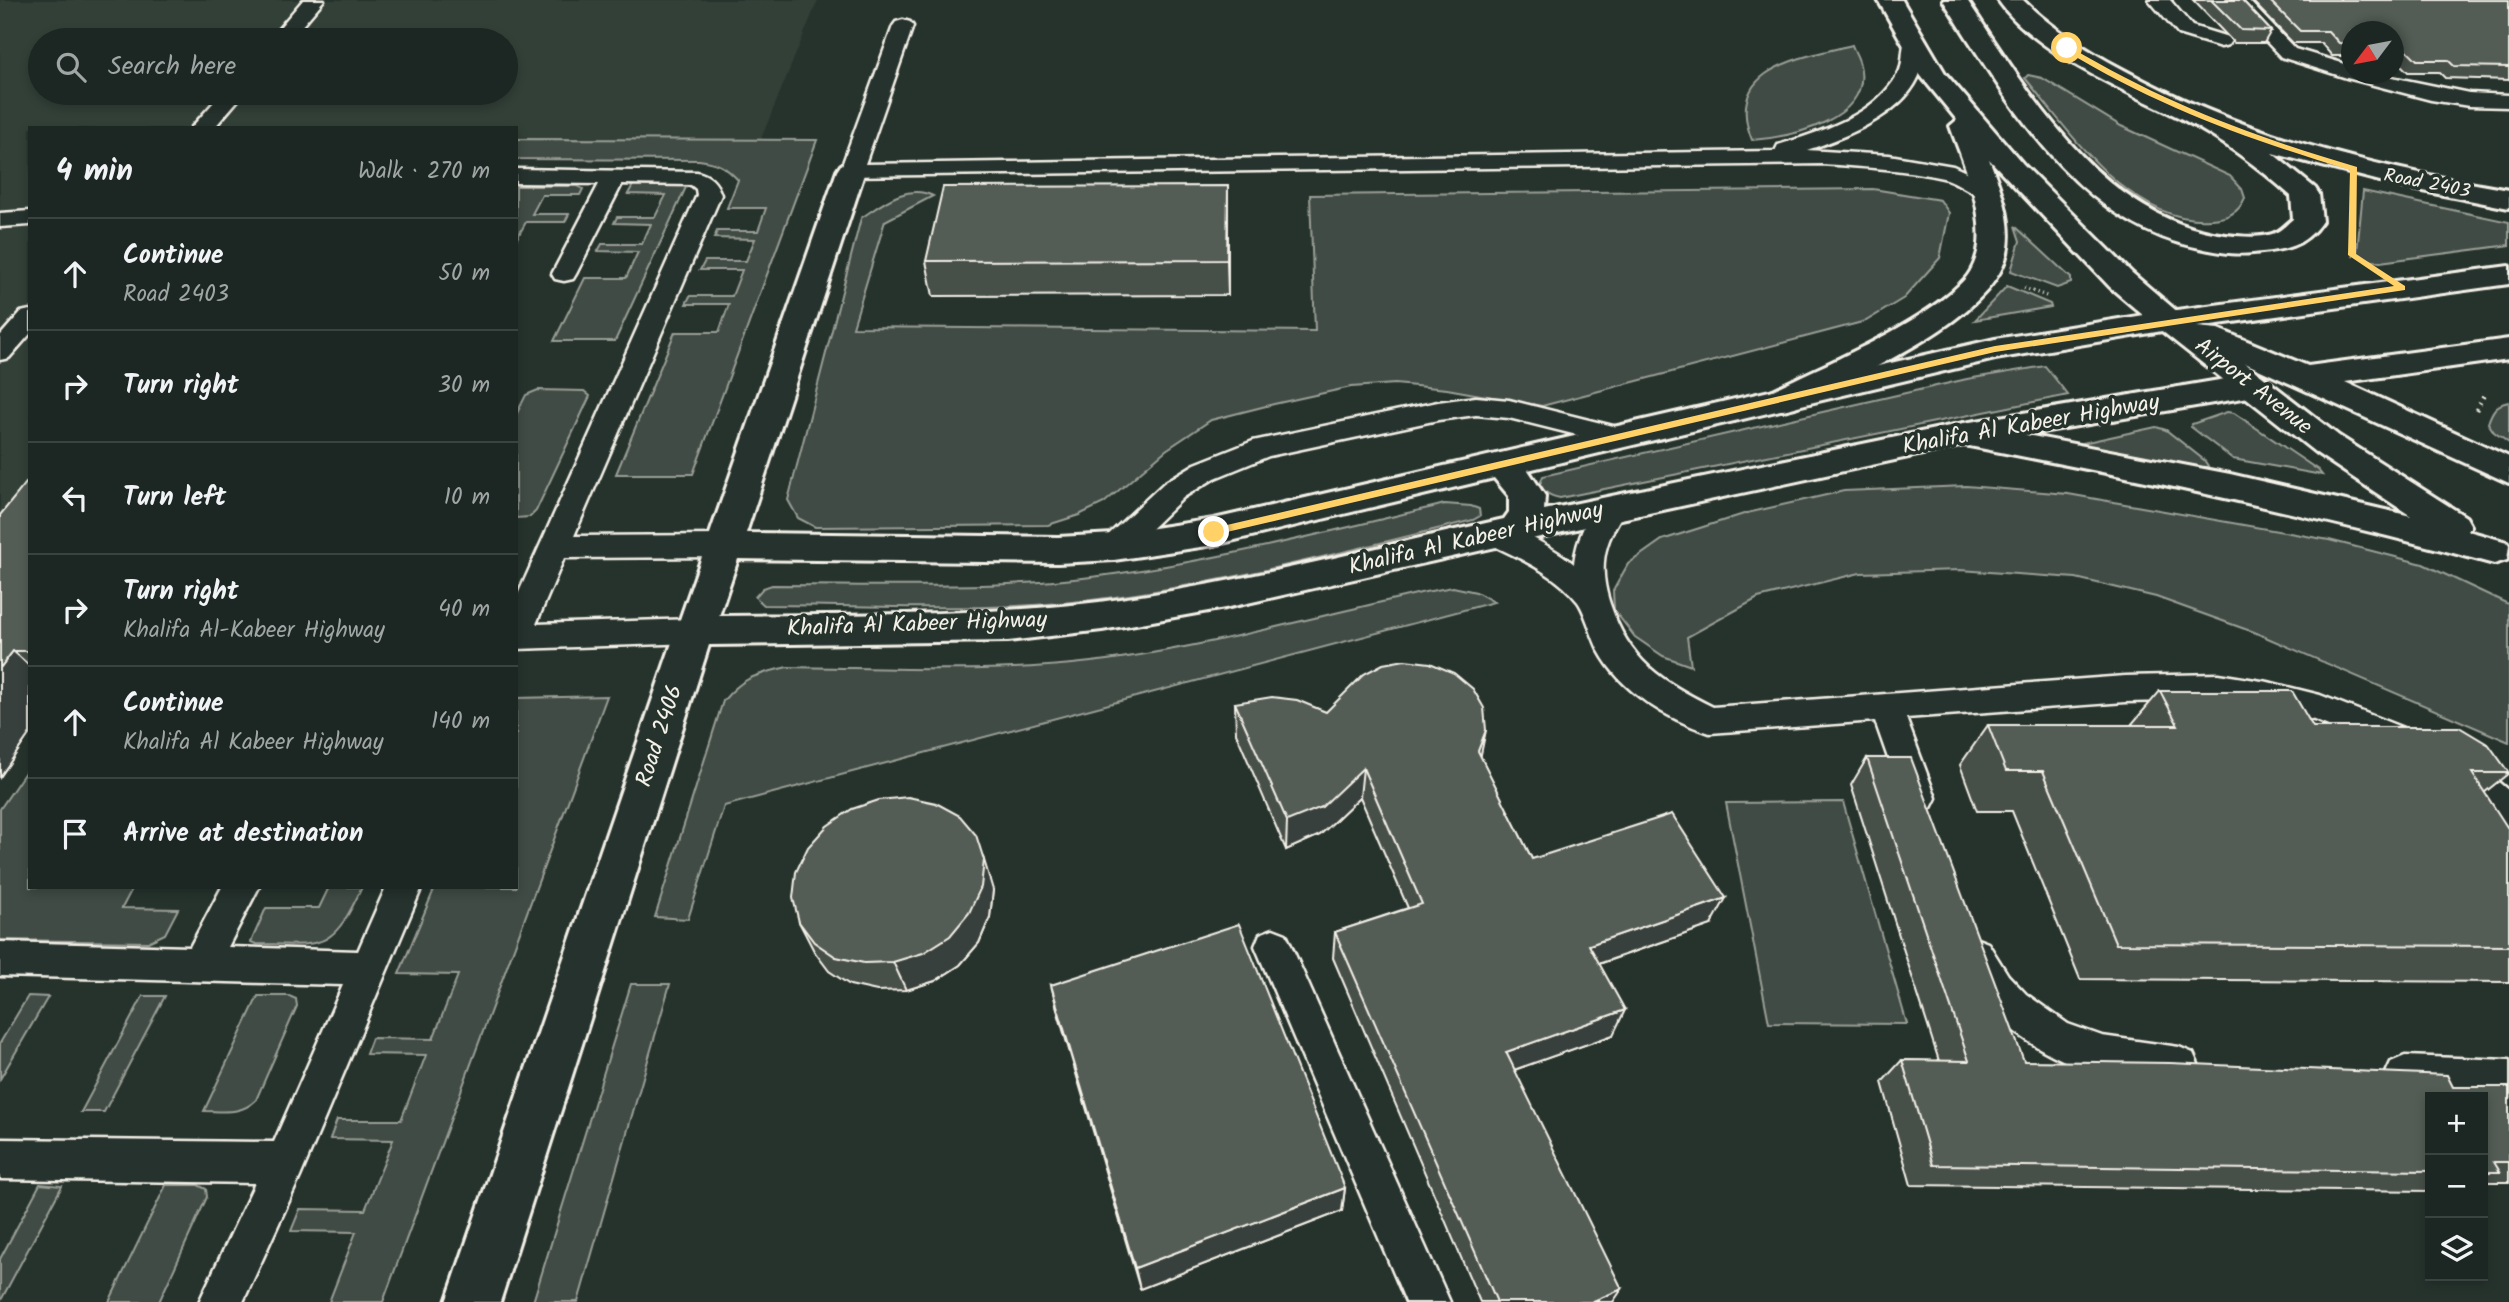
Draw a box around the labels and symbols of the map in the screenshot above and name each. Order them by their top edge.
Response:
north arrow [2341,21,2404,84]
route start [2051,32,2082,63]
street label: Road 2403 [2381,161,2473,207]
street label: Airport Avenue [2186,329,2320,445]
street label: Khalifa Al Kabeer Highway [1900,385,2163,465]
street label: Khalifa Al Kabeer Highway [1345,492,1607,586]
route end [1198,516,1229,547]
street label: Khalifa Al Kabeer Highway [786,602,1048,648]
street label: Road 2406 [627,680,693,792]

